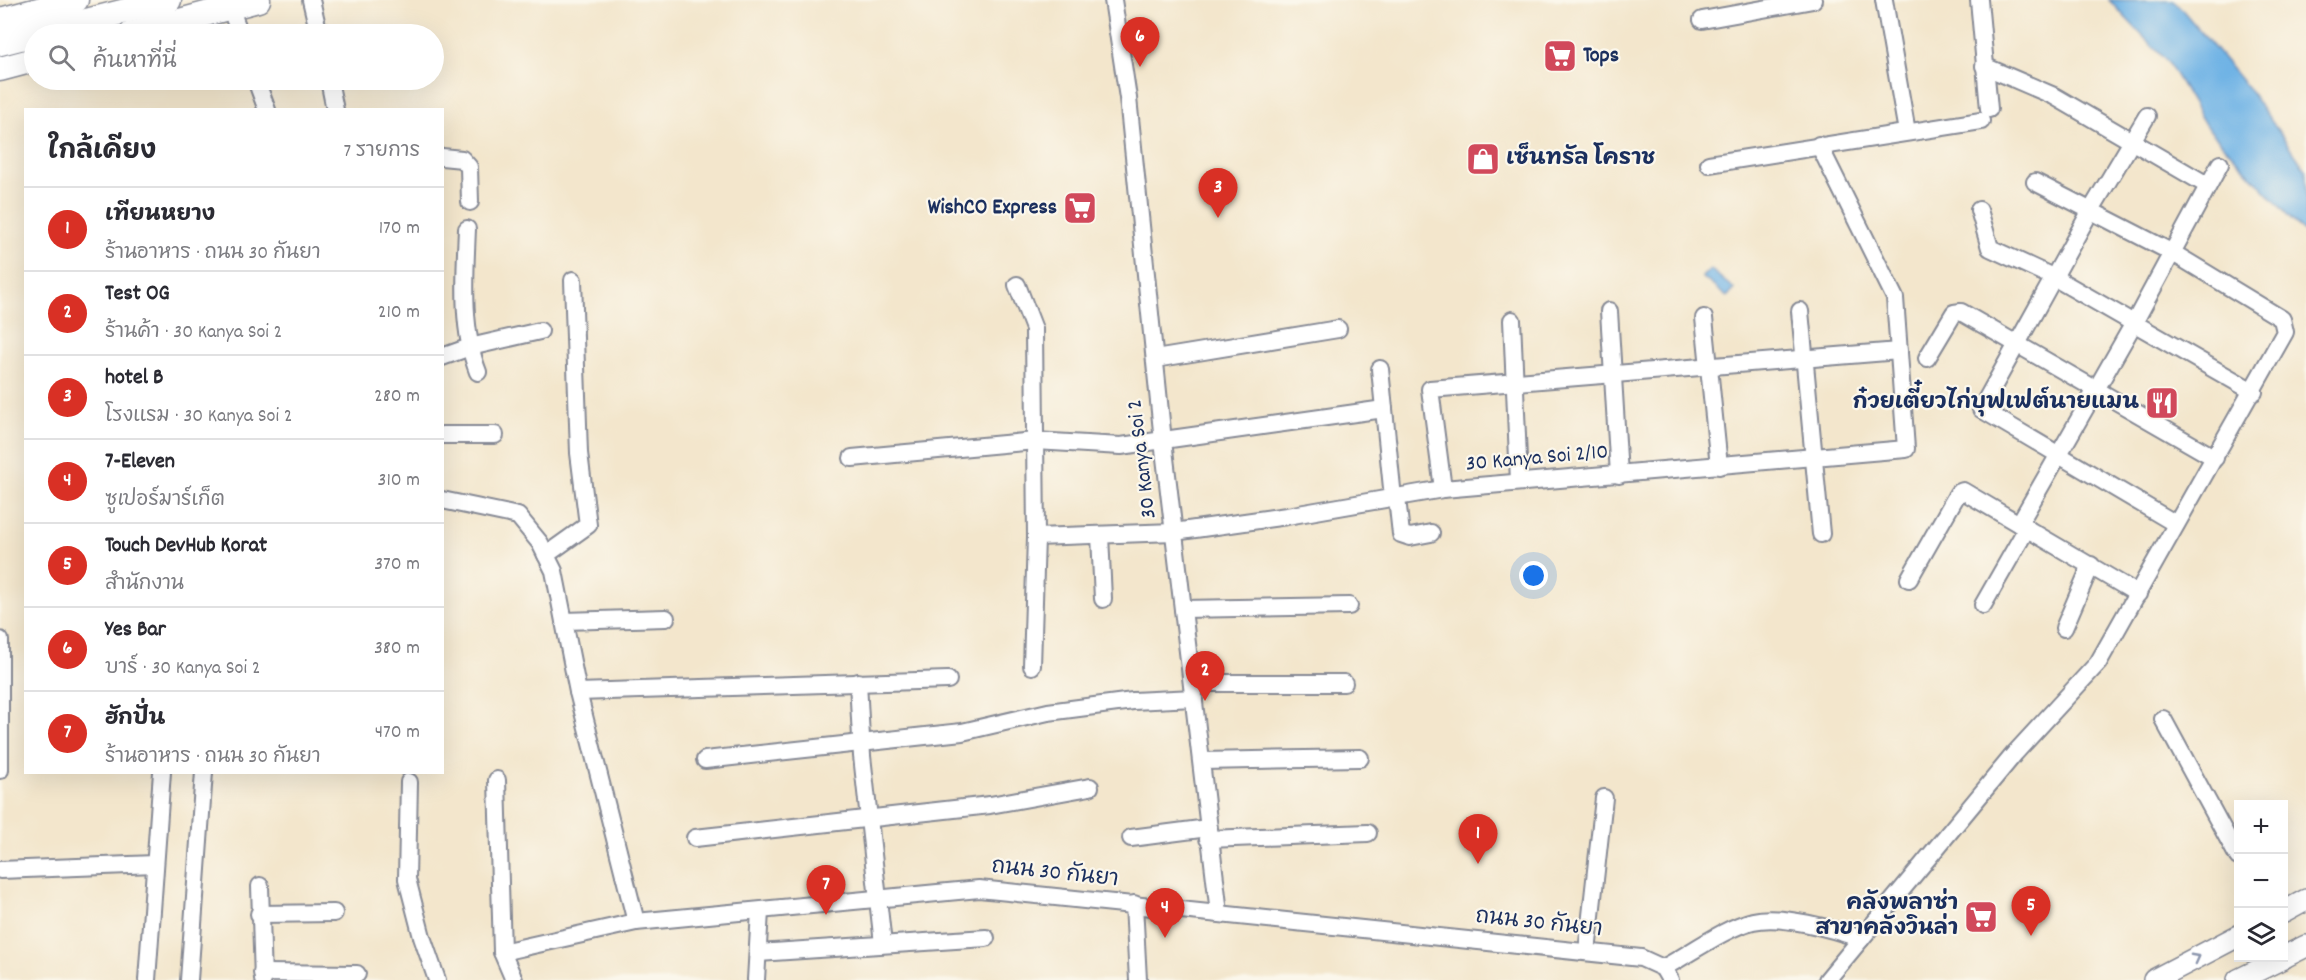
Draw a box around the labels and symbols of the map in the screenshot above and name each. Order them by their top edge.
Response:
pin: 6 [1120,17,1160,67]
supermarket icon: Tops [1542,38,1578,74]
place label: Tops [1583,41,1619,72]
shop icon: เซ็นทรัล โคราช [1465,141,1501,177]
place label: เซ็นทรัล โคราช [1506,142,1655,175]
pin: 3 [1198,168,1238,218]
supermarket icon: WishCO Express [1062,190,1098,226]
place label: WishCO Express [928,193,1057,224]
place label: ก๋วยเตี๋ยวไก่บุฟเฟต์นายแมน [1852,379,2139,419]
restaurant icon: ก๋วยเตี๋ยวไก่บุฟเฟต์นายแมน [2144,385,2180,421]
street label: 30 Kanya Soi 2 [1120,398,1166,520]
street label: 30 Kanya Soi 2/10 [1464,437,1610,481]
your location [1519,561,1548,590]
pin: 2 [1186,652,1224,701]
pin: 1 [1458,814,1498,864]
street label: ถนน 30 กันยา [990,852,1120,896]
pin: 7 [806,866,846,915]
pin: 5 [2012,886,2050,936]
place label: คลังพลาซ่า สาขาคลังวินล่า [1815,887,1958,945]
pin: 4 [1146,888,1184,938]
supermarket icon: คลังพลาซ่า สาขาคลังวินล่า [1963,899,1999,935]
street label: ถนน 30 กันยา [1474,902,1604,946]
one-way arrow [2190,954,2200,965]

